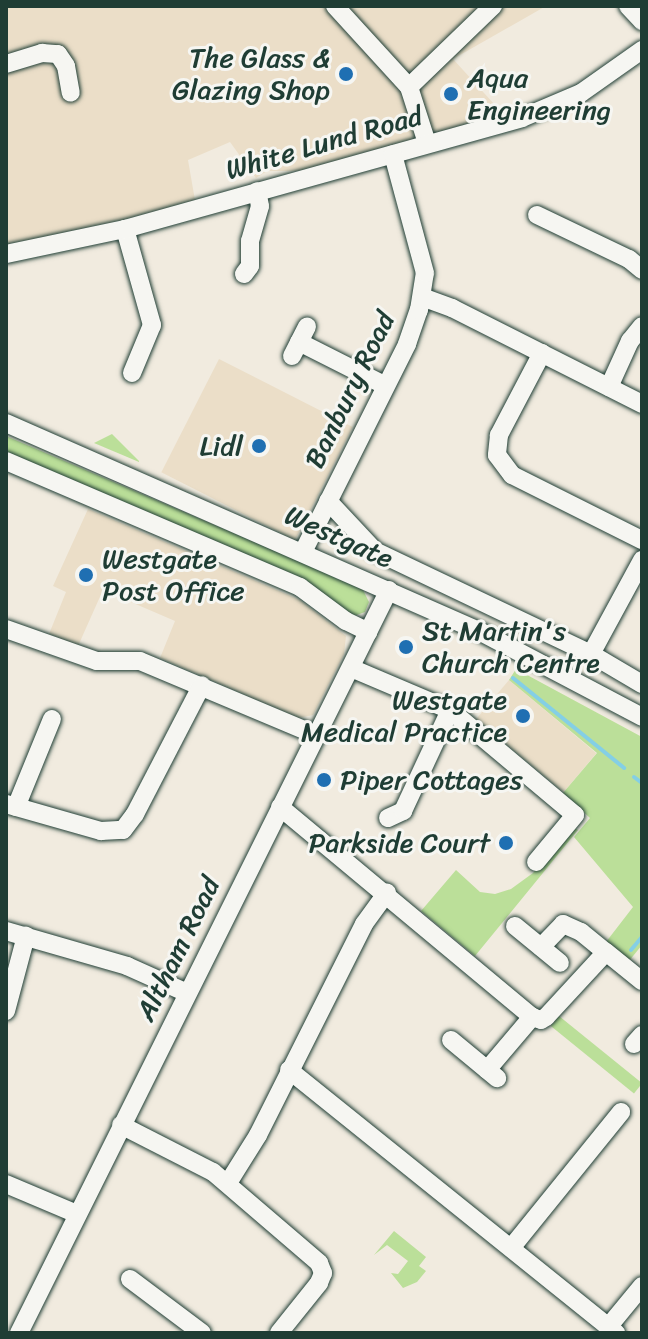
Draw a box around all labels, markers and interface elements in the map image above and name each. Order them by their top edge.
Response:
place label: The Glass & Glazing Shop [172,41,330,107]
place label: Aqua Engineering [467,61,611,127]
marker: The Glass & Glazing Shop [337,65,355,83]
marker: Aqua Engineering [442,85,460,103]
street label: White Lund Road [222,99,426,187]
street label: Banbury Road [298,306,402,474]
place label: Lidl [200,429,243,463]
marker: Lidl [250,437,268,455]
street label: Westgate [280,498,398,576]
place label: Westgate Post Office [102,542,245,608]
marker: Westgate Post Office [77,566,95,584]
place label: St Martin's Church Centre [422,614,602,680]
marker: St Martin's Church Centre [397,638,415,656]
place label: Westgate Medical Practice [301,683,507,749]
marker: Westgate Medical Practice [514,707,532,725]
place label: Piper Cottages [340,763,522,797]
marker: Piper Cottages [315,771,333,789]
place label: Parkside Court [307,826,490,860]
marker: Parkside Court [497,834,515,852]
street label: Altham Road [129,871,227,1027]

